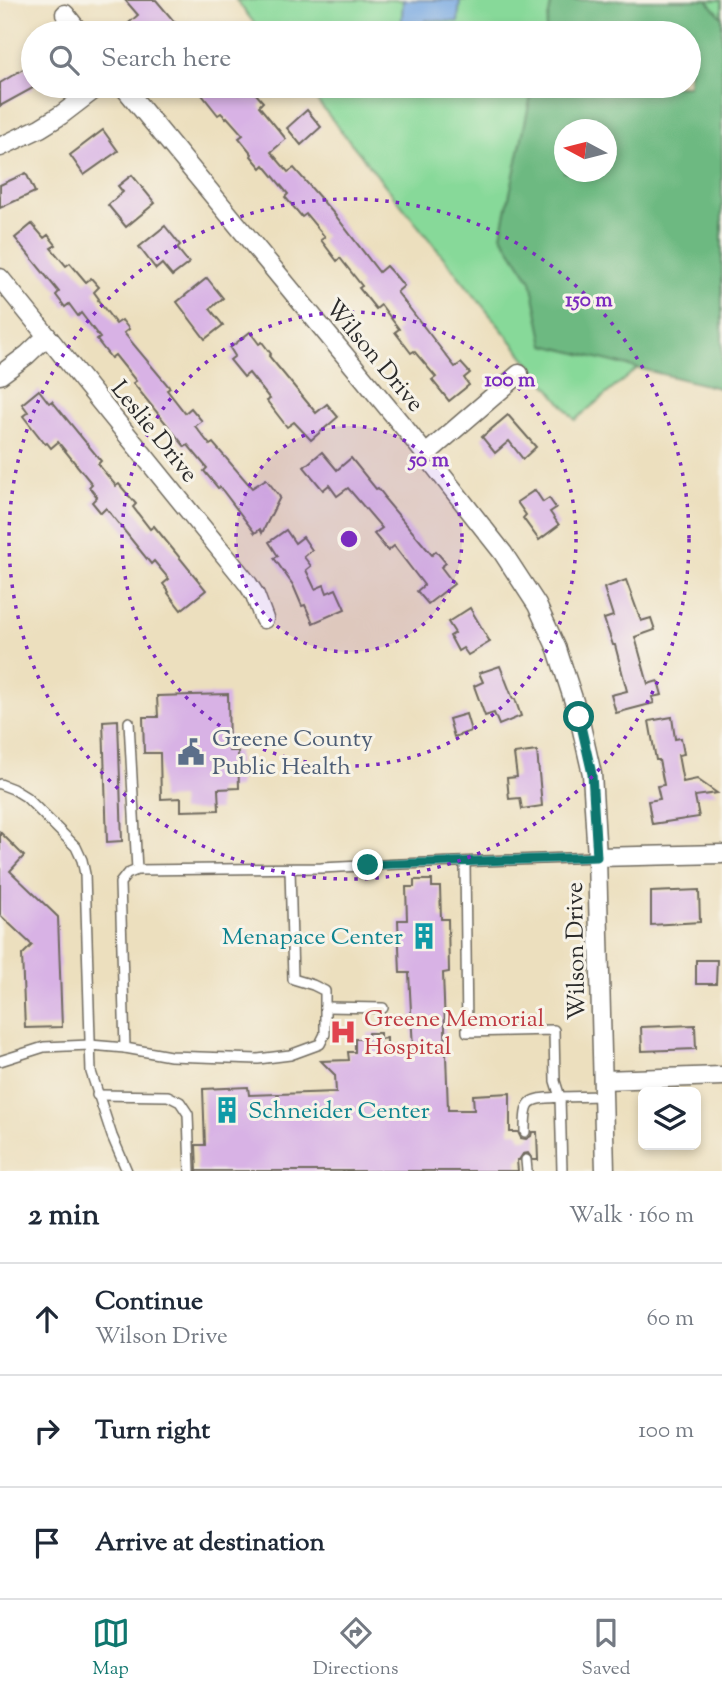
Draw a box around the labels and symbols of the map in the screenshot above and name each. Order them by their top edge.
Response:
north arrow [554,119,617,182]
text: 150 m [565,286,613,316]
street label: Wilson Drive [316,292,431,420]
text: 100 m [485,366,536,396]
street label: Leslie Drive [102,374,205,491]
text: 50 m [407,446,450,476]
centre of rings [337,527,361,551]
route start [563,701,594,732]
place label: Greene County Public Health [212,723,373,785]
public building icon: Greene County Public Health [176,737,206,767]
route end [352,849,383,880]
street label: Wilson Drive [559,881,595,1020]
place label: Menapace Center [222,921,403,955]
building icon: Menapace Center [409,921,439,951]
place label: Greene Memorial Hospital [364,1003,545,1065]
hospital icon: Greene Memorial Hospital [328,1017,358,1047]
building icon: Schneider Center [212,1095,242,1125]
place label: Schneider Center [248,1095,430,1129]

